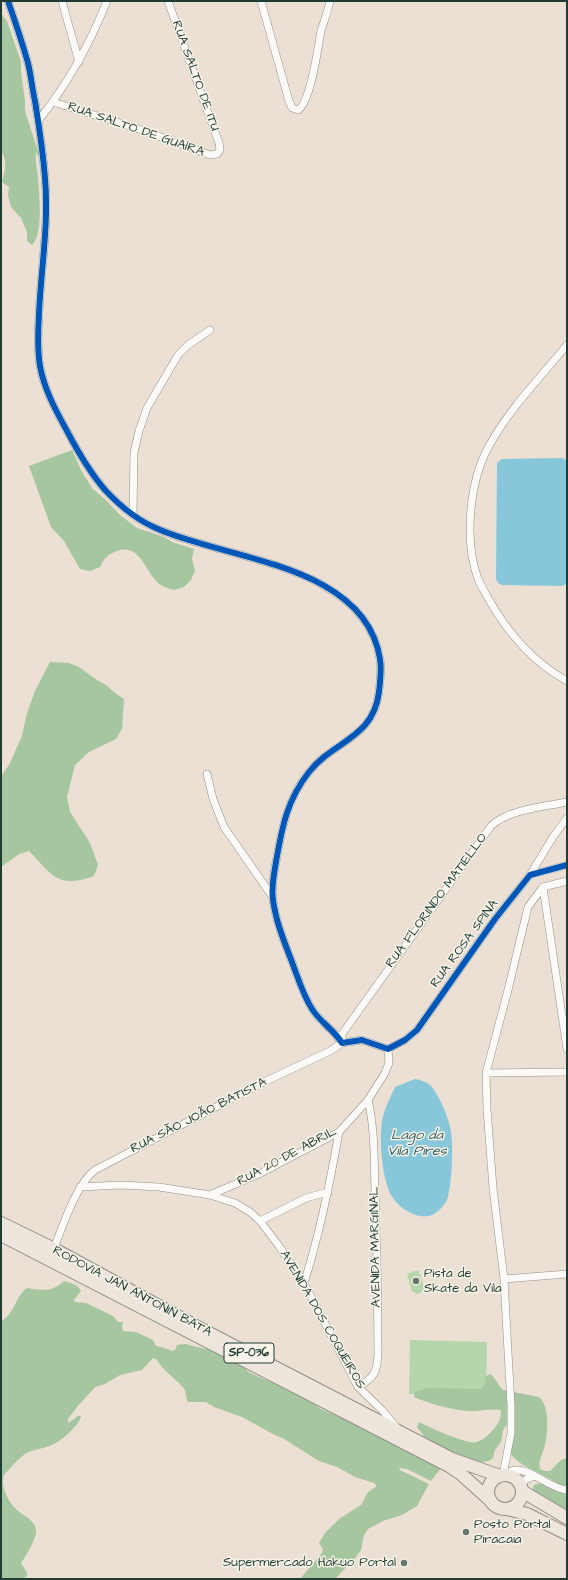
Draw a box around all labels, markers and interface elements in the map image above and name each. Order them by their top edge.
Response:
street label: RUA SALTO DE ITU [168,19,222,133]
street label: RUA SALTO DE GUAÍRA [66,99,206,161]
street label: RUA FLORINDO MATIELLO [383,831,491,971]
street label: RUA ROSA SPINA [428,897,502,991]
street label: RUA SÃO JOÃO BATISTA [128,1075,270,1157]
street label: RUA 20 DE ABRIL [235,1124,339,1190]
water label: Lago da Vila Pires [387,1128,447,1160]
street label: AVENIDA MARGINAL [367,1186,385,1308]
street label: RODOVIA JAN ANTONIN BATA [50,1243,214,1341]
street label: AVENIDA DOS COQUEIROS [276,1248,368,1392]
place label: Pista de Skate da Vila [424,1266,502,1297]
marker: Pista de Skate da Vila [411,1276,421,1286]
road number: SP-036 [224,1343,274,1363]
place label: Posto Portal Piracaia [474,1517,551,1548]
marker: Posto Portal Piracaia [461,1527,471,1537]
place label: Supermercado Hakuo Portal [223,1555,396,1571]
marker: Supermercado Hakuo Portal [399,1558,409,1568]

